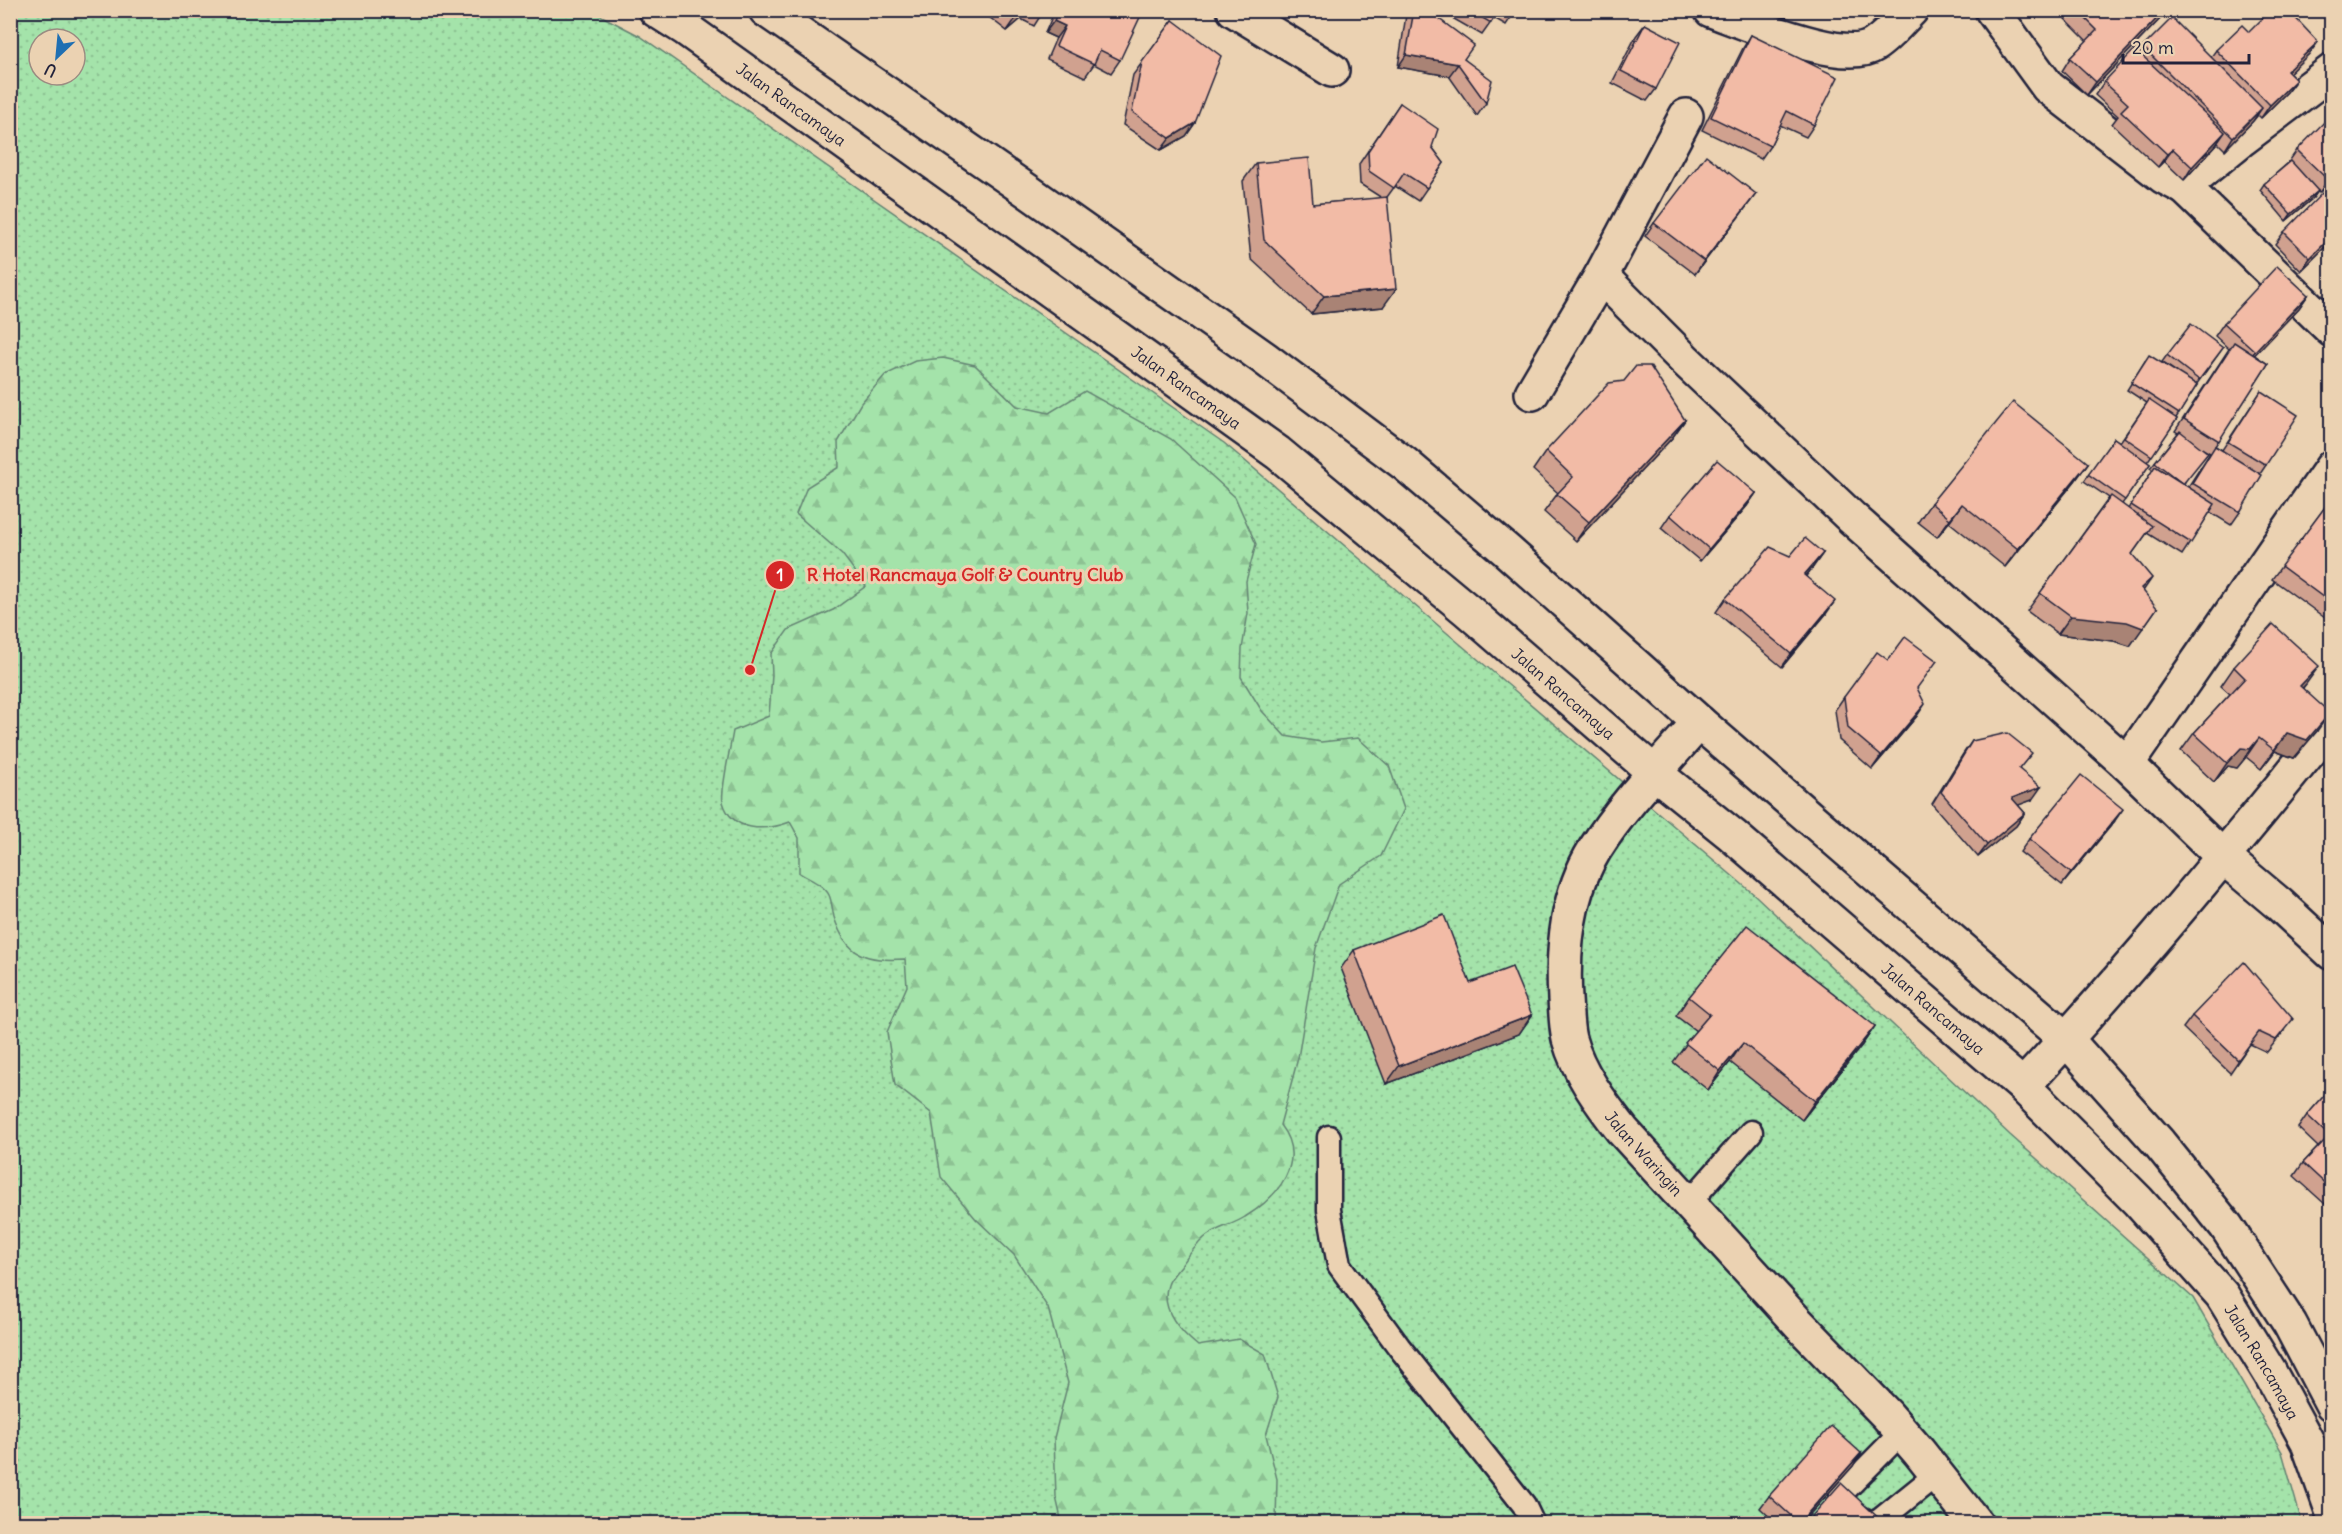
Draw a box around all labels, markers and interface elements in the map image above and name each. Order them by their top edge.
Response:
north arrow [27,27,87,87]
scale bar [2123,27,2249,65]
text: 20 m [2132,36,2174,59]
street label: Jalan Rancamaya [733,58,850,150]
text: U [41,59,60,82]
street label: Jalan Rancamaya [1128,341,1245,433]
callout: R Hotel Rancmaya Golf & Country Club [765,557,1136,593]
text: 1 [776,563,784,586]
text: R Hotel Rancmaya Golf & Country Club [807,563,1123,586]
street label: Jalan Rancamaya [1508,643,1619,744]
street label: Jalan Rancamaya [1878,959,1989,1059]
street label: Jalan Waringin [1601,1107,1687,1200]
street label: Jalan Rancamaya [2220,1301,2303,1423]

